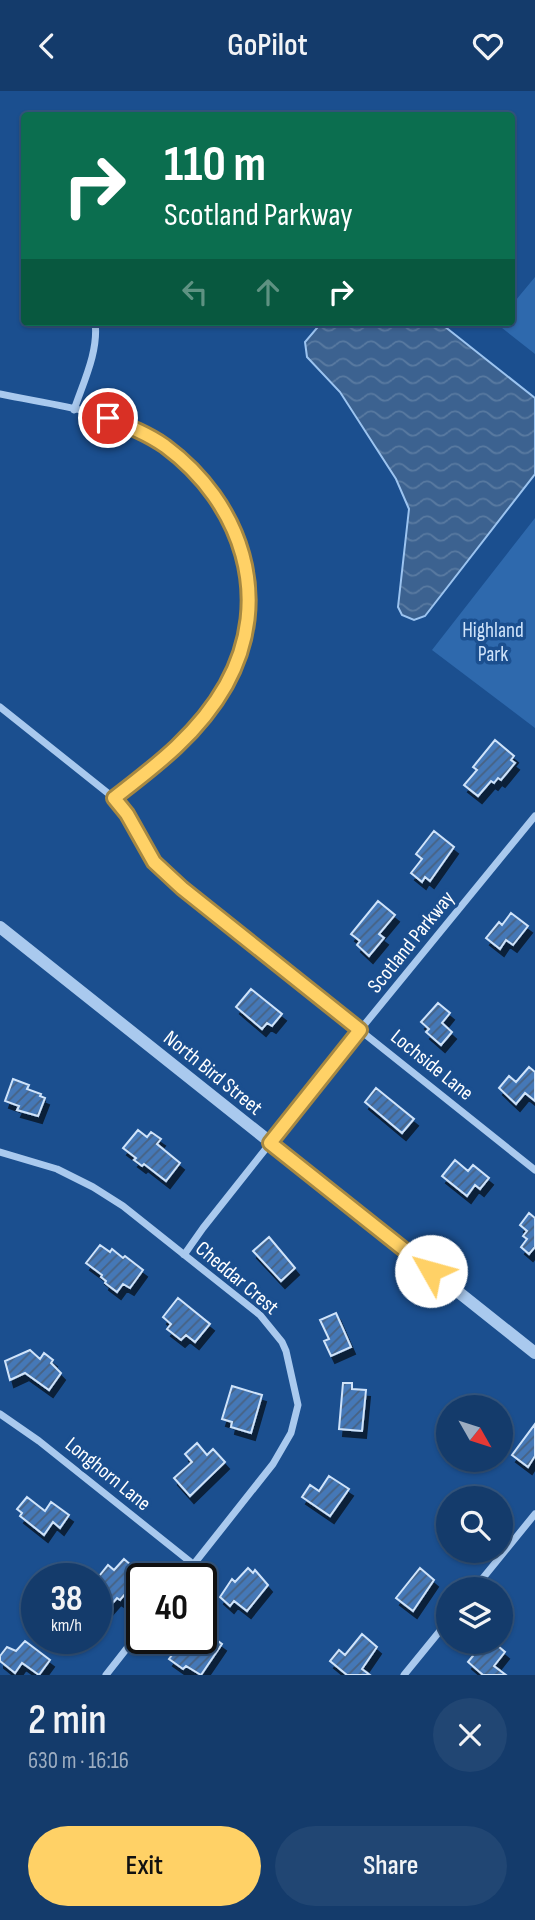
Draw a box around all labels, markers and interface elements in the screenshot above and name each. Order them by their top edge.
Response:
text: GoPilot [227,26,308,65]
icon: back [28,27,66,65]
icon: heart [469,27,507,65]
text: 110 m [164,136,266,195]
icon: right [49,140,140,231]
text: Scotland Parkway [164,196,353,235]
icon: left [176,273,214,311]
icon: ahead [249,273,287,311]
icon: right [322,273,360,311]
pin [78,388,138,448]
icon: arrive [89,399,127,437]
park label: Highland Park [462,618,524,667]
street label: Scotland Parkway [362,886,460,998]
street label: Lochside Lane [386,1024,478,1106]
street label: North Bird Street [159,1026,267,1120]
position arrow [394,1234,468,1308]
street label: Cheddar Crest [190,1236,284,1320]
north arrow [436,1395,513,1472]
map controls [436,1395,513,1654]
street label: Longhorn Lane [60,1432,156,1516]
button: search [436,1486,513,1563]
speed limit sign: 40 [126,1563,217,1654]
button: layers [436,1577,513,1654]
text: 38 [50,1578,83,1621]
text: km/h [51,1615,82,1636]
text: 2 min [28,1695,107,1746]
button: close [433,1698,507,1772]
text: 630 m · 16:16 [28,1747,129,1775]
button: Exit [28,1826,261,1906]
button: Share [275,1826,507,1906]

